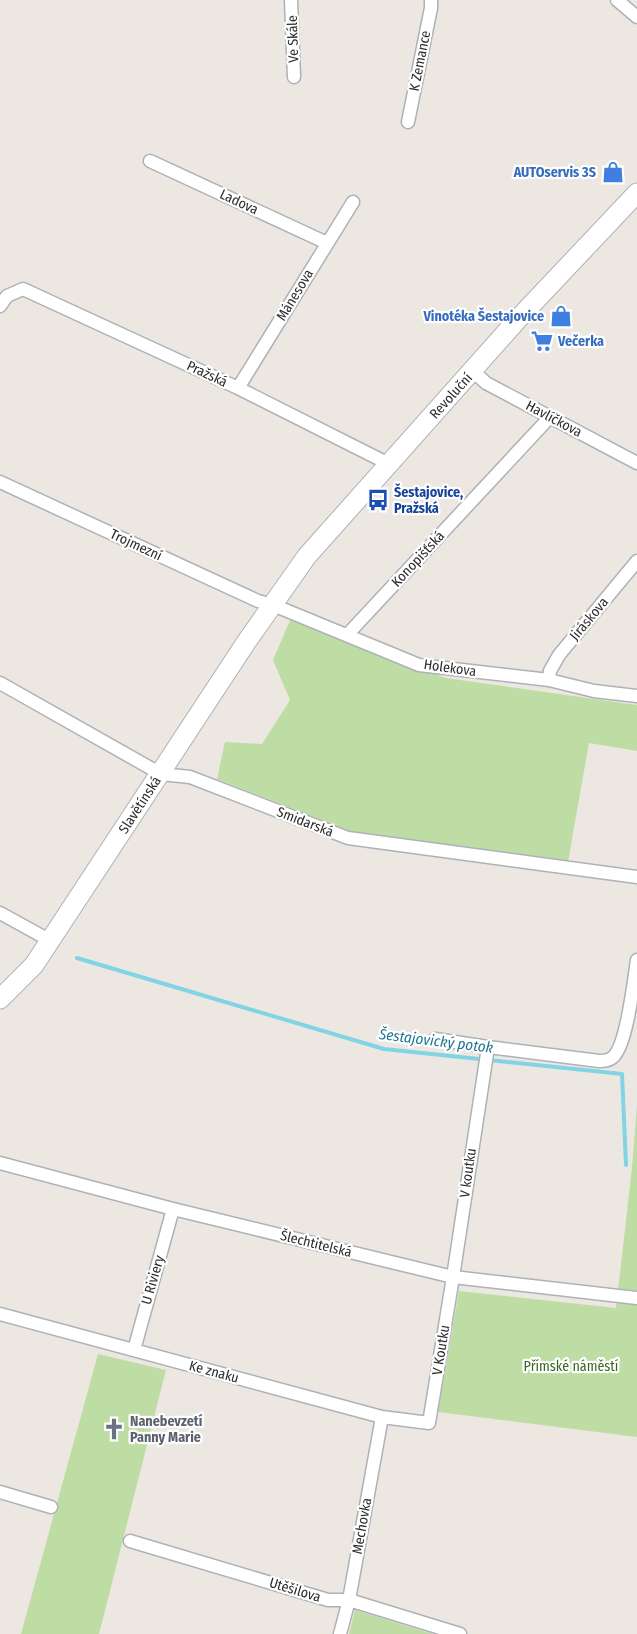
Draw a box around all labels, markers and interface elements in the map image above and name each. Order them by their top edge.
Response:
street label: Ve Skále [284,15,302,63]
street label: K Zemance [406,29,434,93]
shop icon: AUTOservis 3S [600,159,626,185]
place label: AUTOservis 3S [513,164,596,181]
street label: Ladova [217,186,261,218]
street label: Mánesova [273,266,317,324]
shop icon: Vinotéka Šestajovice [548,303,574,329]
place label: Vinotéka Šestajovice [422,307,544,325]
supermarket icon: Večerka [529,328,555,354]
place label: Večerka [557,333,604,350]
street label: Pražská [184,357,230,391]
street label: Revoluční [426,369,476,422]
street label: Havlíčkova [523,397,585,441]
place label: Šestajovice, Pražská [394,483,463,517]
bus stop icon: Šestajovice, Pražská [365,487,391,513]
street label: Trojmezní [107,526,165,565]
street label: Konopišťská [388,528,448,590]
street label: Jiráskova [566,594,612,644]
street label: Holekova [423,656,478,680]
street label: Slavětínská [115,773,165,837]
street label: Smidarská [274,803,336,841]
water label: Šestajovický potok [377,1025,495,1057]
street label: V koutku [456,1147,480,1199]
street label: Šlechtitelská [278,1226,354,1261]
street label: U Riviery [138,1253,168,1307]
street label: V Koutku [429,1324,453,1376]
street label: Ke znaku [187,1357,241,1387]
park label: Přímské náměstí [524,1358,619,1375]
place label: Nanebevzetí Panny Marie [130,1413,203,1446]
church icon: Nanebevzetí Panny Marie [101,1416,127,1442]
street label: Mechovka [349,1496,375,1556]
street label: Utěšilova [267,1574,323,1606]

